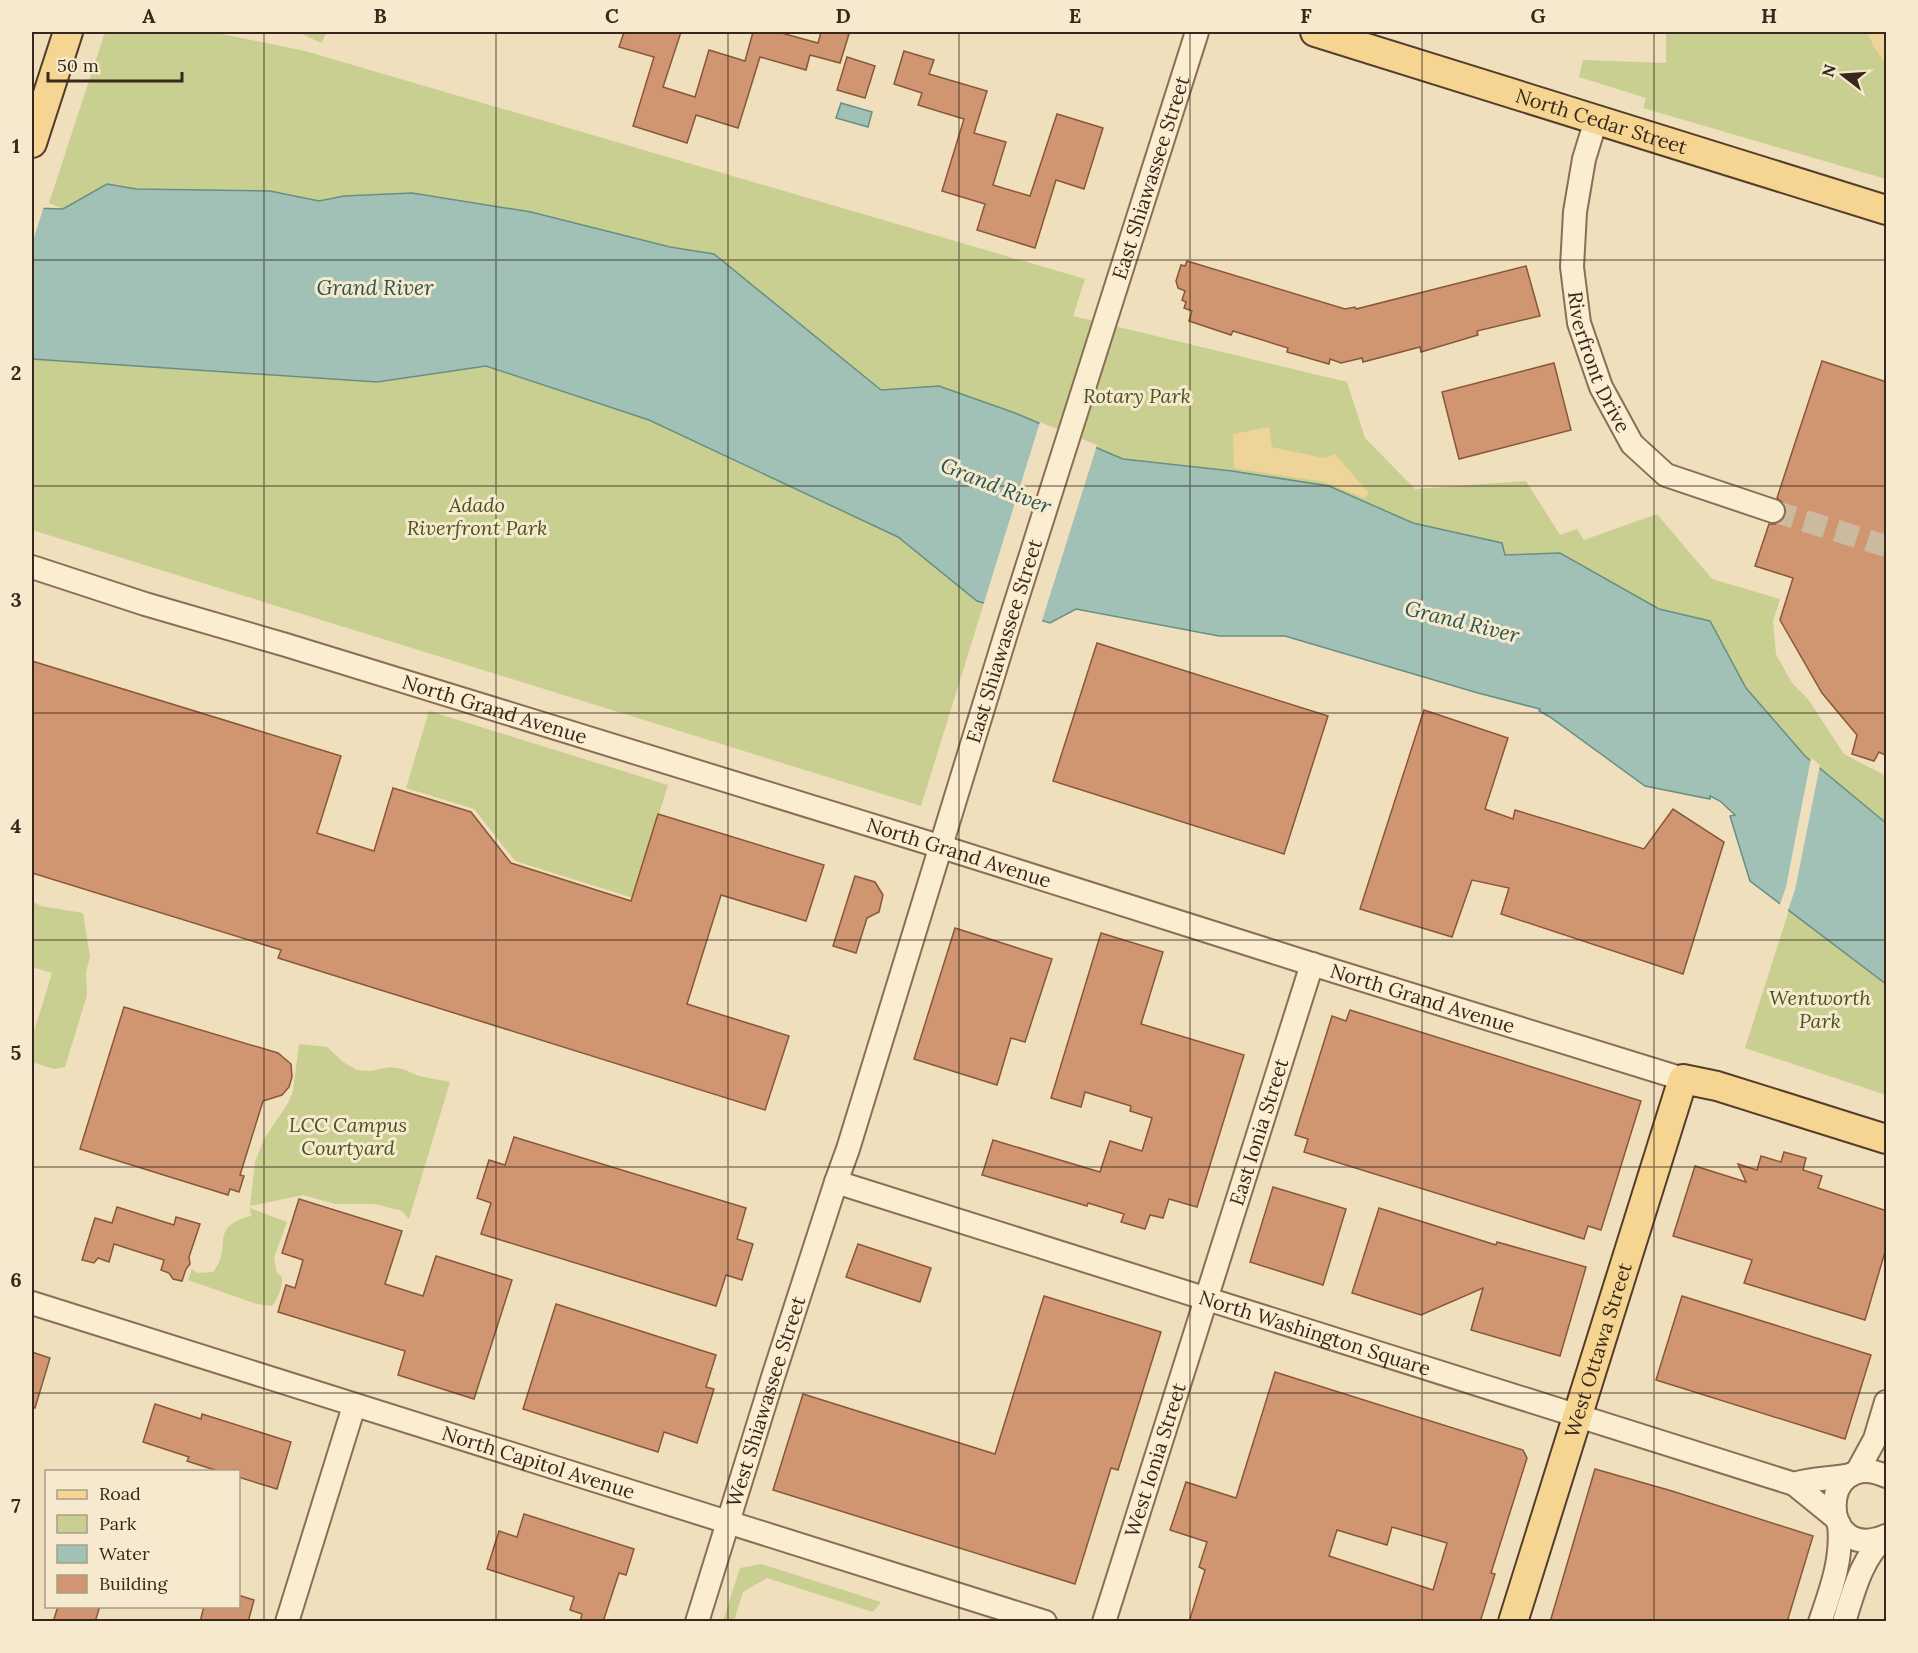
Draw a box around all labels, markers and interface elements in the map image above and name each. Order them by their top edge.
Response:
text: A [142,3,156,28]
text: B [373,3,387,28]
text: C [605,3,619,28]
text: D [835,3,851,28]
text: E [1069,3,1081,28]
text: F [1300,3,1312,28]
text: G [1530,3,1546,28]
text: H [1761,3,1777,28]
scale bar [48,45,182,83]
north arrow [1813,45,1873,105]
text: 50 m [57,54,99,77]
text: N [1817,62,1840,79]
street label: East Shiawassee Street [1106,72,1194,282]
street label: North Cedar Street [1513,82,1691,159]
text: 1 [12,133,20,158]
water label: Grand River [316,274,434,301]
street label: Riverfront Drive [1563,290,1636,437]
text: 2 [11,360,21,385]
park label: Rotary Park [1083,383,1191,408]
water label: Grand River [937,451,1056,520]
park label: Adado Riverfront Park [407,492,547,540]
street label: East Shiawassee Street [960,535,1047,746]
text: 3 [10,587,22,612]
water label: Grand River [1402,594,1523,649]
street label: North Grand Avenue [399,669,590,749]
street label: North Grand Avenue [864,812,1055,893]
text: 4 [11,813,22,838]
street label: North Grand Avenue [1327,958,1518,1038]
park label: Wentworth Park [1769,985,1872,1033]
text: 5 [11,1040,22,1065]
street label: East Ionia Street [1223,1055,1294,1209]
park label: LCC Campus Courtyard [289,1112,407,1160]
street label: West Ottawa Street [1559,1259,1637,1440]
text: 6 [10,1267,22,1292]
street label: North Washington Square [1196,1284,1434,1381]
street label: West Shiawassee Street [721,1293,810,1510]
street label: West Ionia Street [1119,1379,1191,1540]
street label: North Capitol Avenue [439,1420,638,1504]
legend [45,1470,240,1608]
text: Road [99,1482,141,1505]
text: 7 [11,1493,21,1518]
text: Park [99,1512,137,1535]
text: Water [99,1542,150,1565]
text: Building [99,1572,169,1595]

